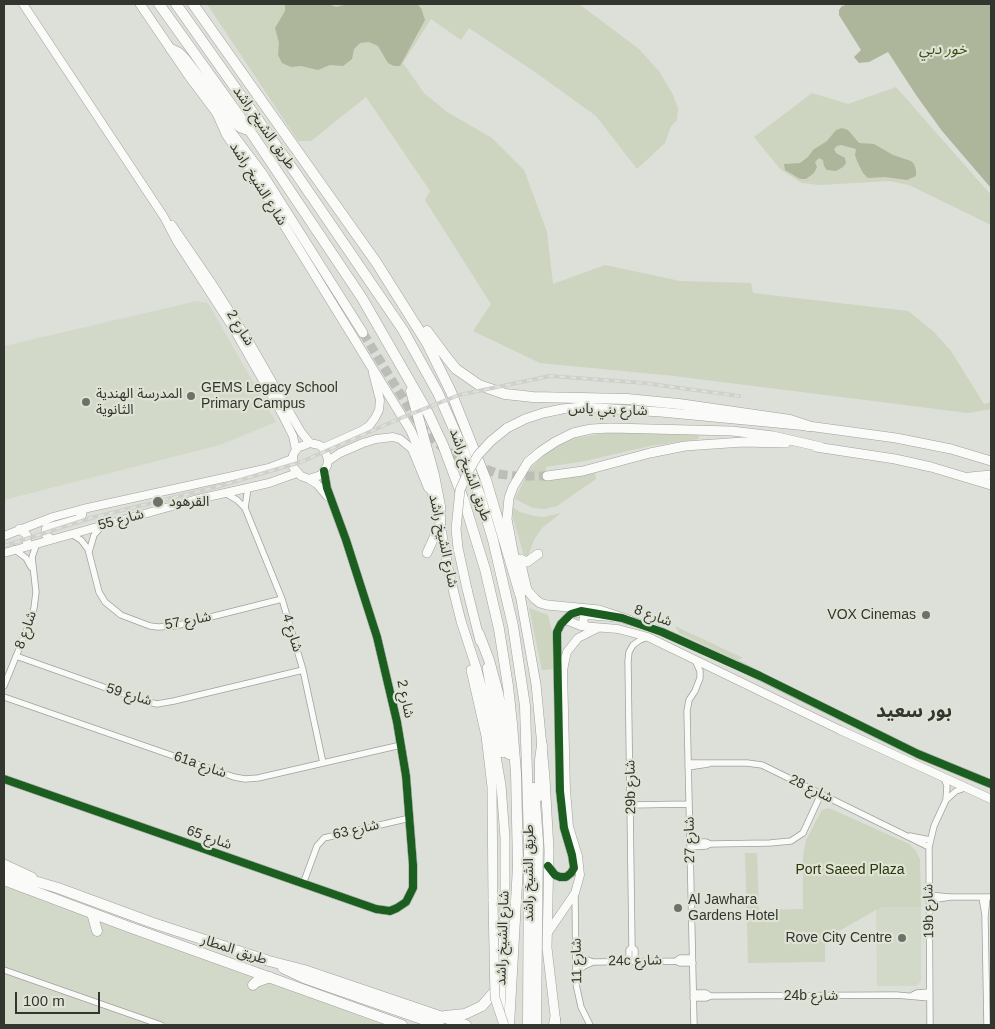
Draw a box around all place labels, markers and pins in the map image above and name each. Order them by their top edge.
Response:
place label: GEMS Legacy School Primary Campus [201,380,338,412]
place label: المدرسة الهندية الثانوية [96,386,182,418]
marker: GEMS Legacy School Primary Campus [185,390,197,402]
marker: المدرسة الهندية الثانوية [80,396,92,408]
place label: القرهود [169,494,209,510]
marker: القرهود [151,495,165,509]
place label: VOX Cinemas [827,607,916,623]
marker: VOX Cinemas [920,609,932,621]
place label: Al Jawhara Gardens Hotel [688,892,778,924]
marker: Al Jawhara Gardens Hotel [672,902,684,914]
place label: Rove City Centre [785,930,892,946]
marker: Rove City Centre [896,932,908,944]

